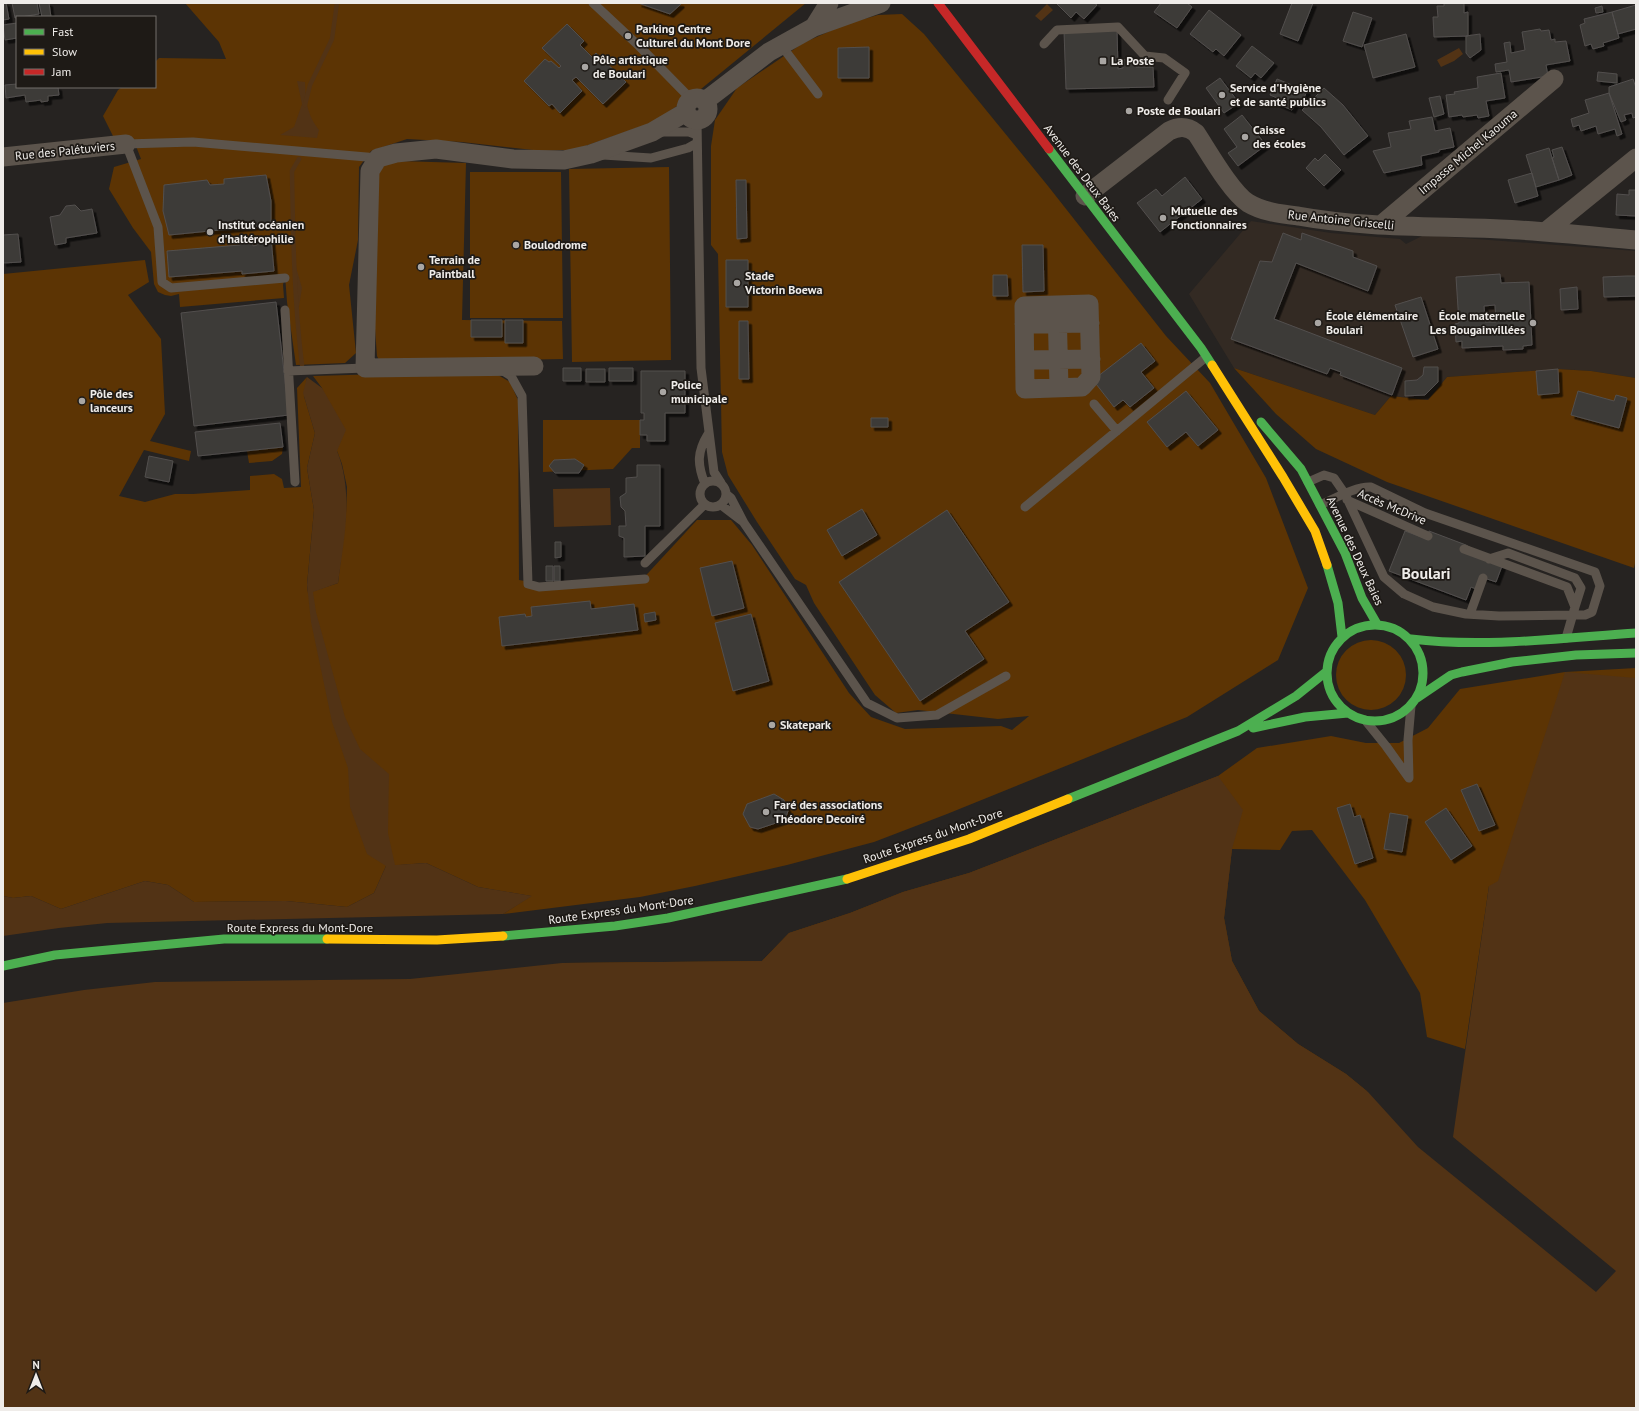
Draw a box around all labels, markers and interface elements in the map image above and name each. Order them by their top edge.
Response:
legend [16,16,156,88]
place label: Parking Centre Culturel du Mont Dore [636,21,750,50]
text: Fast [52,24,73,39]
marker: Parking Centre Culturel du Mont Dore [623,31,633,41]
text: Slow [52,44,77,59]
place label: Pôle artistique de Boulari [593,52,668,81]
place label: La Poste [1111,53,1154,68]
marker: La Poste [1098,56,1108,66]
marker: Pôle artistique de Boulari [580,62,590,72]
text: Jam [51,64,71,79]
place label: Service d'Hygiène et de santé publics [1230,80,1326,109]
marker: Service d'Hygiène et de santé publics [1217,90,1227,100]
place label: Poste de Boulari [1137,103,1221,118]
marker: Poste de Boulari [1124,106,1134,116]
street label: Impasse Michel Kaouma [1415,106,1520,197]
street label: Avenue des Deux Baies [1041,121,1124,224]
place label: Caisse des écoles [1253,122,1306,151]
marker: Caisse des écoles [1240,132,1250,142]
street label: Rue des Palétuviers [14,138,116,163]
place label: Mutuelle des Fonctionnaires [1171,203,1247,232]
street label: Rue Antoine Griscelli [1287,206,1395,233]
marker: Mutuelle des Fonctionnaires [1158,213,1168,223]
place label: Institut océanien d'haltérophilie [218,217,304,246]
marker: Institut océanien d'haltérophilie [205,227,215,237]
place label: Boulodrome [524,237,587,252]
marker: Boulodrome [511,240,521,250]
place label: Terrain de Paintball [429,252,480,281]
marker: Terrain de Paintball [416,262,426,272]
place label: Stade Victorin Boewa [744,268,822,297]
marker: Stade Victorin Boewa [732,278,742,288]
place label: École élémentaire Boulari [1326,308,1418,337]
place label: École maternelle Les Bougainvillées [1430,308,1525,337]
marker: École élémentaire Boulari [1313,318,1323,328]
marker: École maternelle Les Bougainvillées [1528,318,1538,328]
place label: Police municipale [671,377,727,406]
place label: Pôle des lanceurs [90,386,133,415]
marker: Police municipale [658,387,668,397]
marker: Pôle des lanceurs [77,396,87,406]
street label: Accès McDrive [1356,485,1429,528]
street label: Avenue des Deux Baies [1324,494,1387,608]
district label: Boulari [1401,563,1451,583]
place label: Skatepark [780,717,831,732]
marker: Skatepark [767,720,777,730]
place label: Faré des associations Théodore Decoiré [774,797,882,826]
street label: Route Express du Mont-Dore [861,805,1004,866]
marker: Faré des associations Théodore Decoiré [761,807,771,817]
street label: Route Express du Mont-Dore [547,892,694,927]
street label: Route Express du Mont-Dore [227,920,373,935]
north arrow [16,1355,56,1395]
text: N [32,1358,40,1372]

